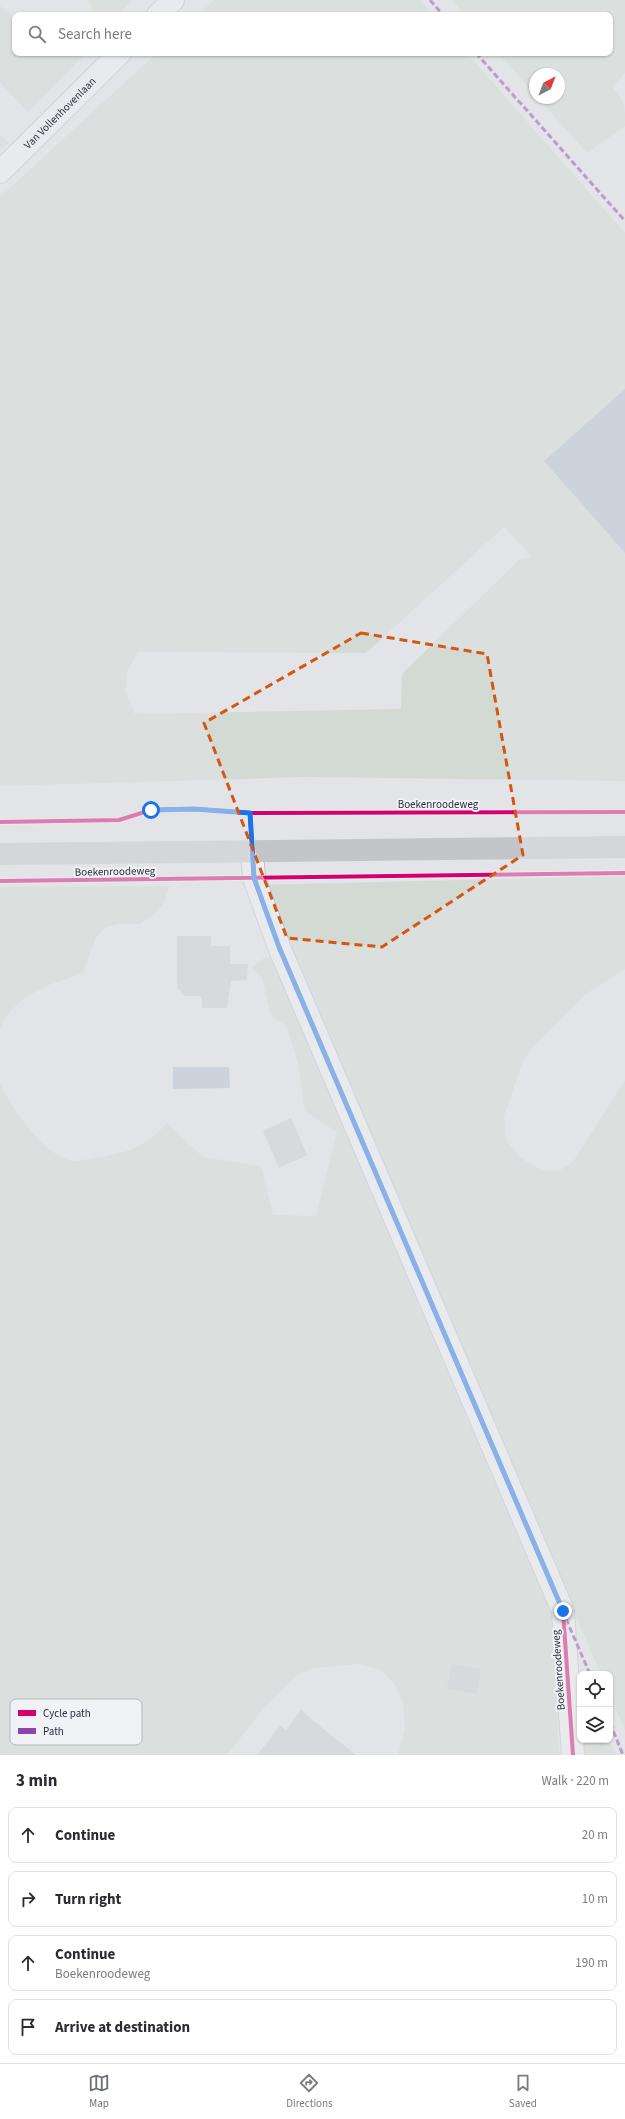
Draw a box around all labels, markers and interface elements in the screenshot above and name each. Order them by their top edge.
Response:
search box [12,12,613,56]
icon: search [26,23,48,45]
text: Search here [58,24,132,45]
north arrow [529,68,565,104]
street label: Van Vollenhovenlaan [21,74,99,152]
street label: Boekenroodeweg [398,797,479,812]
route start [142,801,160,819]
street label: Boekenroodeweg [75,863,156,880]
route end [554,1602,572,1620]
street label: Boekenroodeweg [548,1629,569,1711]
map controls [577,1671,613,1743]
button: locate [577,1671,613,1707]
legend [10,1699,142,1745]
text: Cycle path [43,1706,91,1721]
button: layers [577,1707,613,1743]
text: Path [43,1724,64,1739]
text: 3 min [16,1769,57,1793]
text: Walk · 220 m [541,1772,609,1790]
icon: ahead [17,1824,39,1846]
text: Continue [55,1825,115,1846]
text: 20 m [582,1826,608,1844]
icon: right [17,1888,39,1910]
text: Turn right [55,1889,121,1910]
text: 10 m [582,1890,608,1908]
text: Continue [55,1944,115,1965]
icon: ahead [17,1952,39,1974]
text: 190 m [575,1954,608,1972]
text: Boekenroodeweg [55,1965,150,1983]
icon: arrive [17,2016,39,2038]
text: Arrive at destination [55,2017,190,2038]
tab: Map [88,2072,110,2111]
tab: Directions [286,2072,333,2111]
tab: Saved [509,2072,537,2111]

